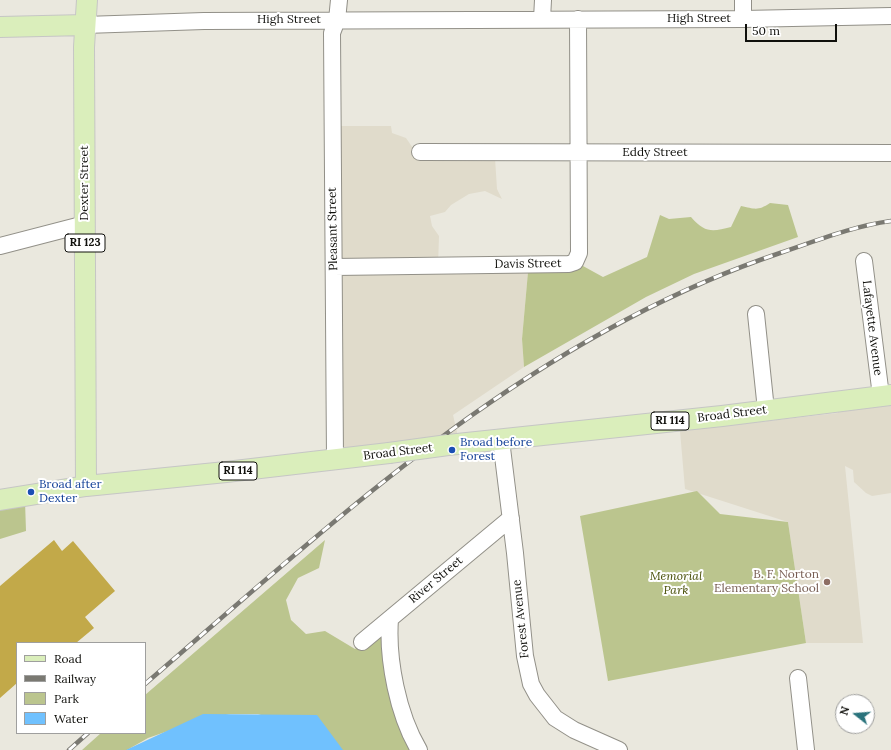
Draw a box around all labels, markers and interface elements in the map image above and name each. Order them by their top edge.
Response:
street label: High Street [667,12,731,26]
street label: High Street [257,13,321,27]
scale bar [747,16,839,42]
text: 50 m [752,23,780,38]
street label: Dexter Street [78,145,92,221]
street label: Eddy Street [622,146,688,160]
street label: Pleasant Street [325,187,341,271]
road number: RI 123 [65,234,105,252]
street label: Davis Street [494,256,562,272]
street label: Lafayette Avenue [859,280,885,376]
street label: Broad Street [696,403,768,425]
road number: RI 114 [651,412,689,430]
place label: Broad before Forest [460,436,532,464]
street label: Broad Street [362,441,434,463]
marker: Broad before Forest [447,445,457,455]
road number: RI 114 [219,462,257,480]
place label: Broad after Dexter [39,478,102,506]
marker: Broad after Dexter [26,487,36,497]
street label: River Street [406,553,466,607]
place label: B. F. Norton Elementary School [714,568,819,596]
park label: Memorial Park [650,570,702,598]
marker: B. F. Norton Elementary School [822,577,832,587]
street label: Forest Avenue [510,579,532,659]
legend [16,642,146,734]
text: Road [54,651,82,666]
text: Railway [54,671,96,686]
text: Park [54,691,79,706]
north arrow [835,694,875,734]
text: N [837,705,852,717]
text: Water [54,711,88,726]

